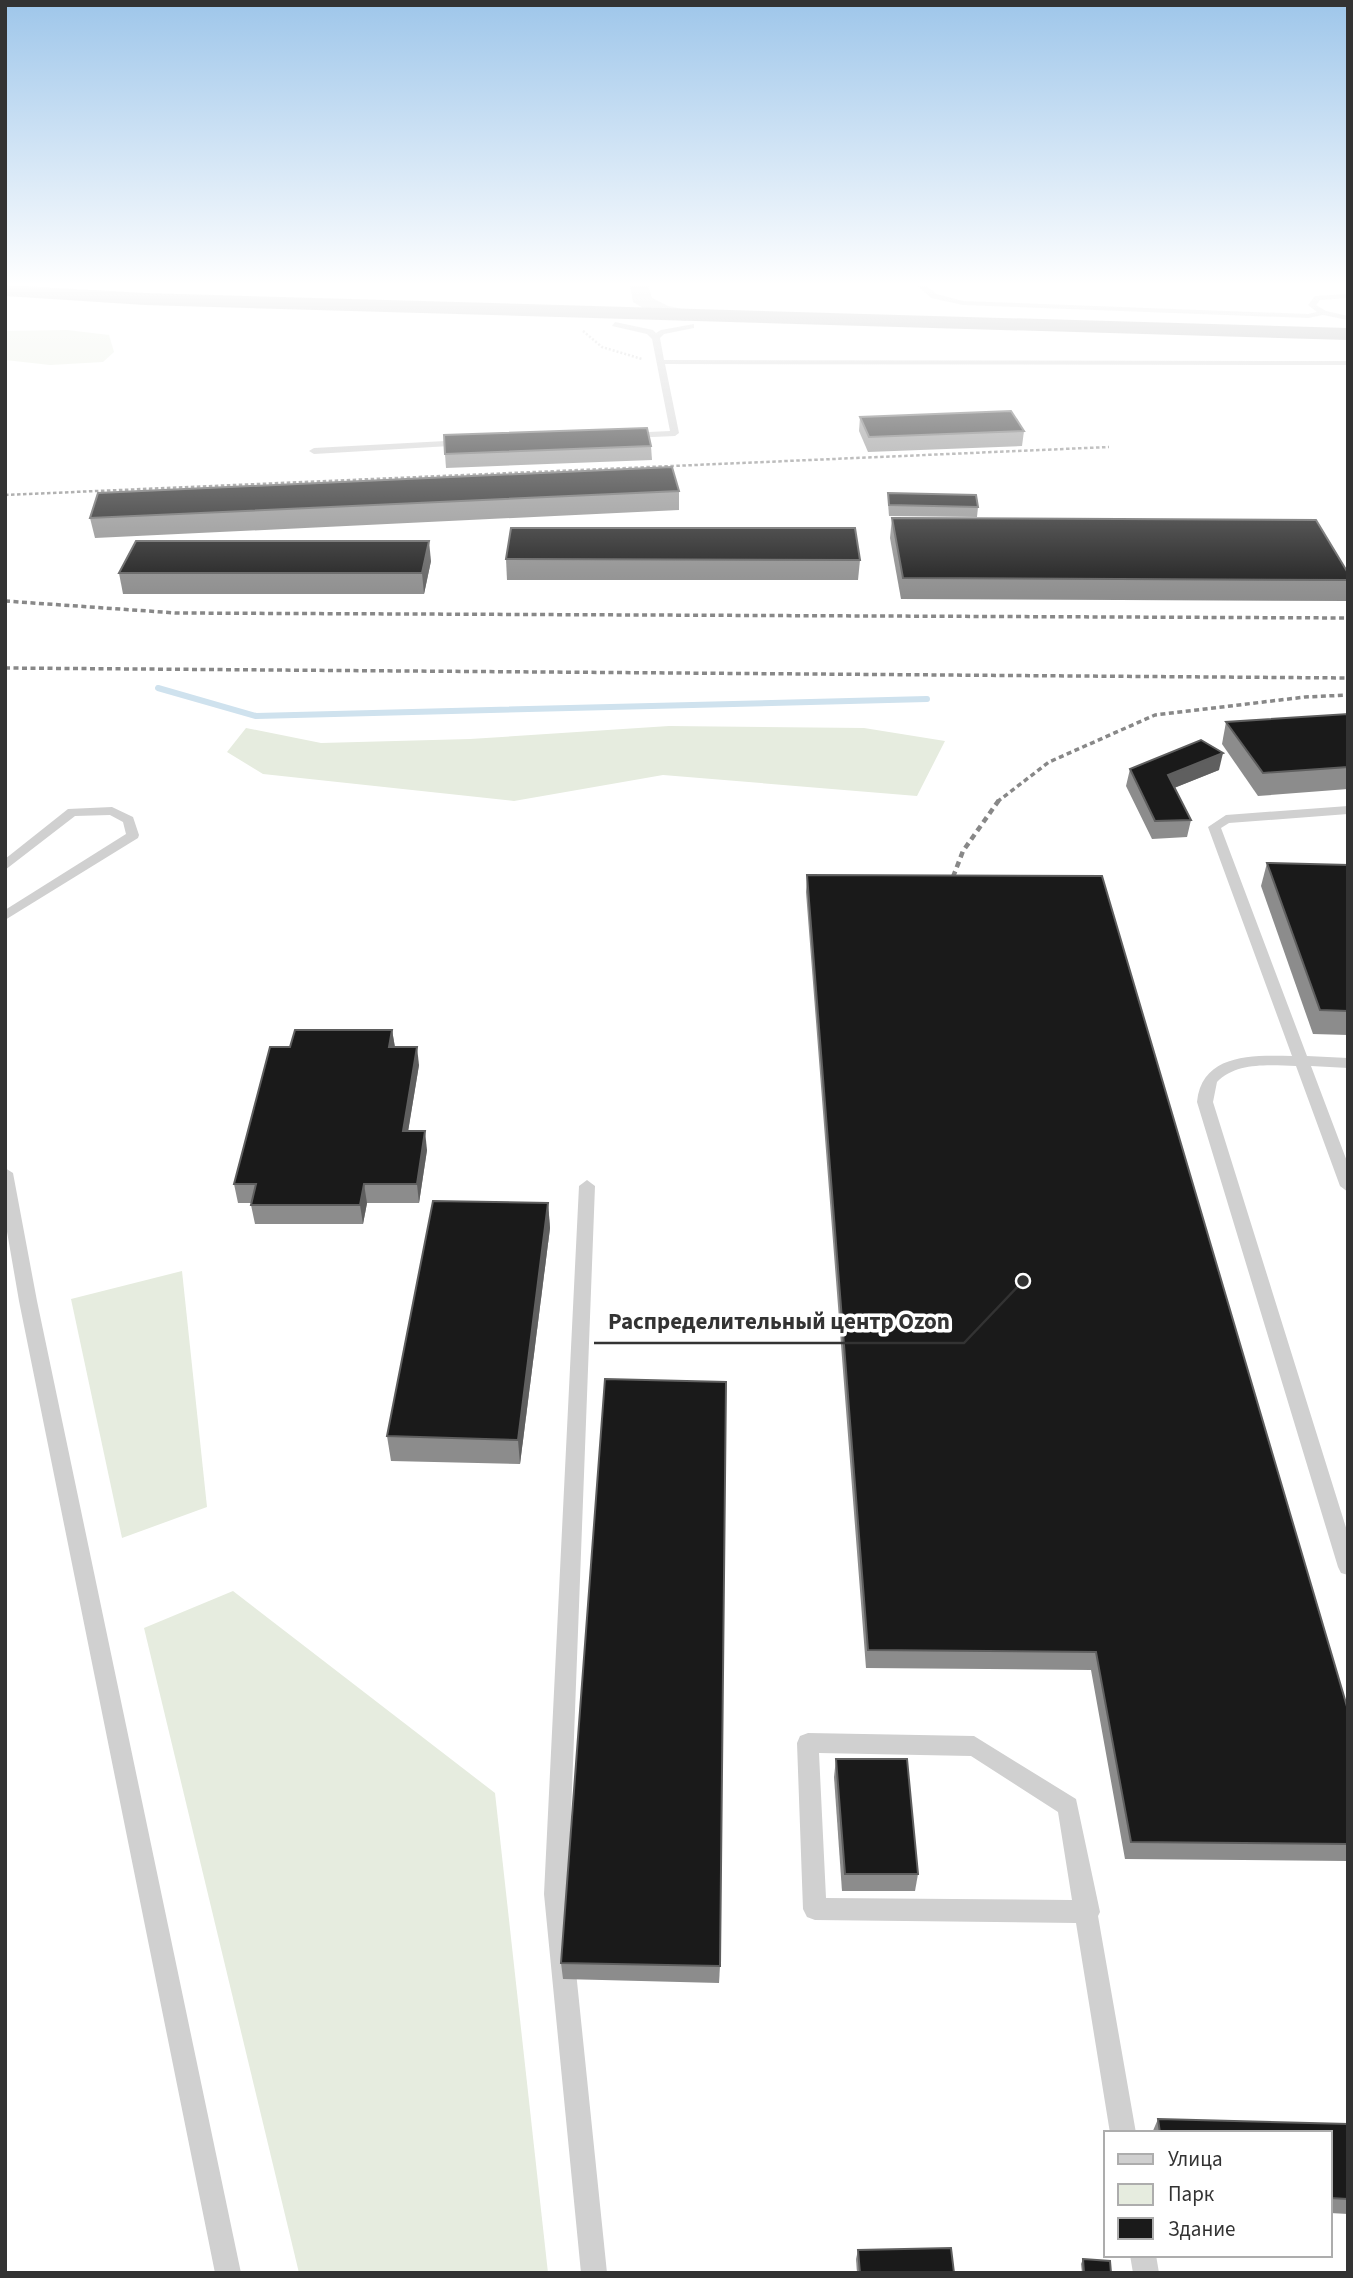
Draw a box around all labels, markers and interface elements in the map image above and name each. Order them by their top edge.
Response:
callout: Распределительный центр Ozon [594,1299,964,1343]
text: Распределительный центр Ozon [608,1305,950,1338]
legend [1104,2131,1332,2257]
text: Улица [1168,2144,1223,2174]
text: Парк [1168,2179,1215,2209]
text: Здание [1168,2214,1236,2244]

